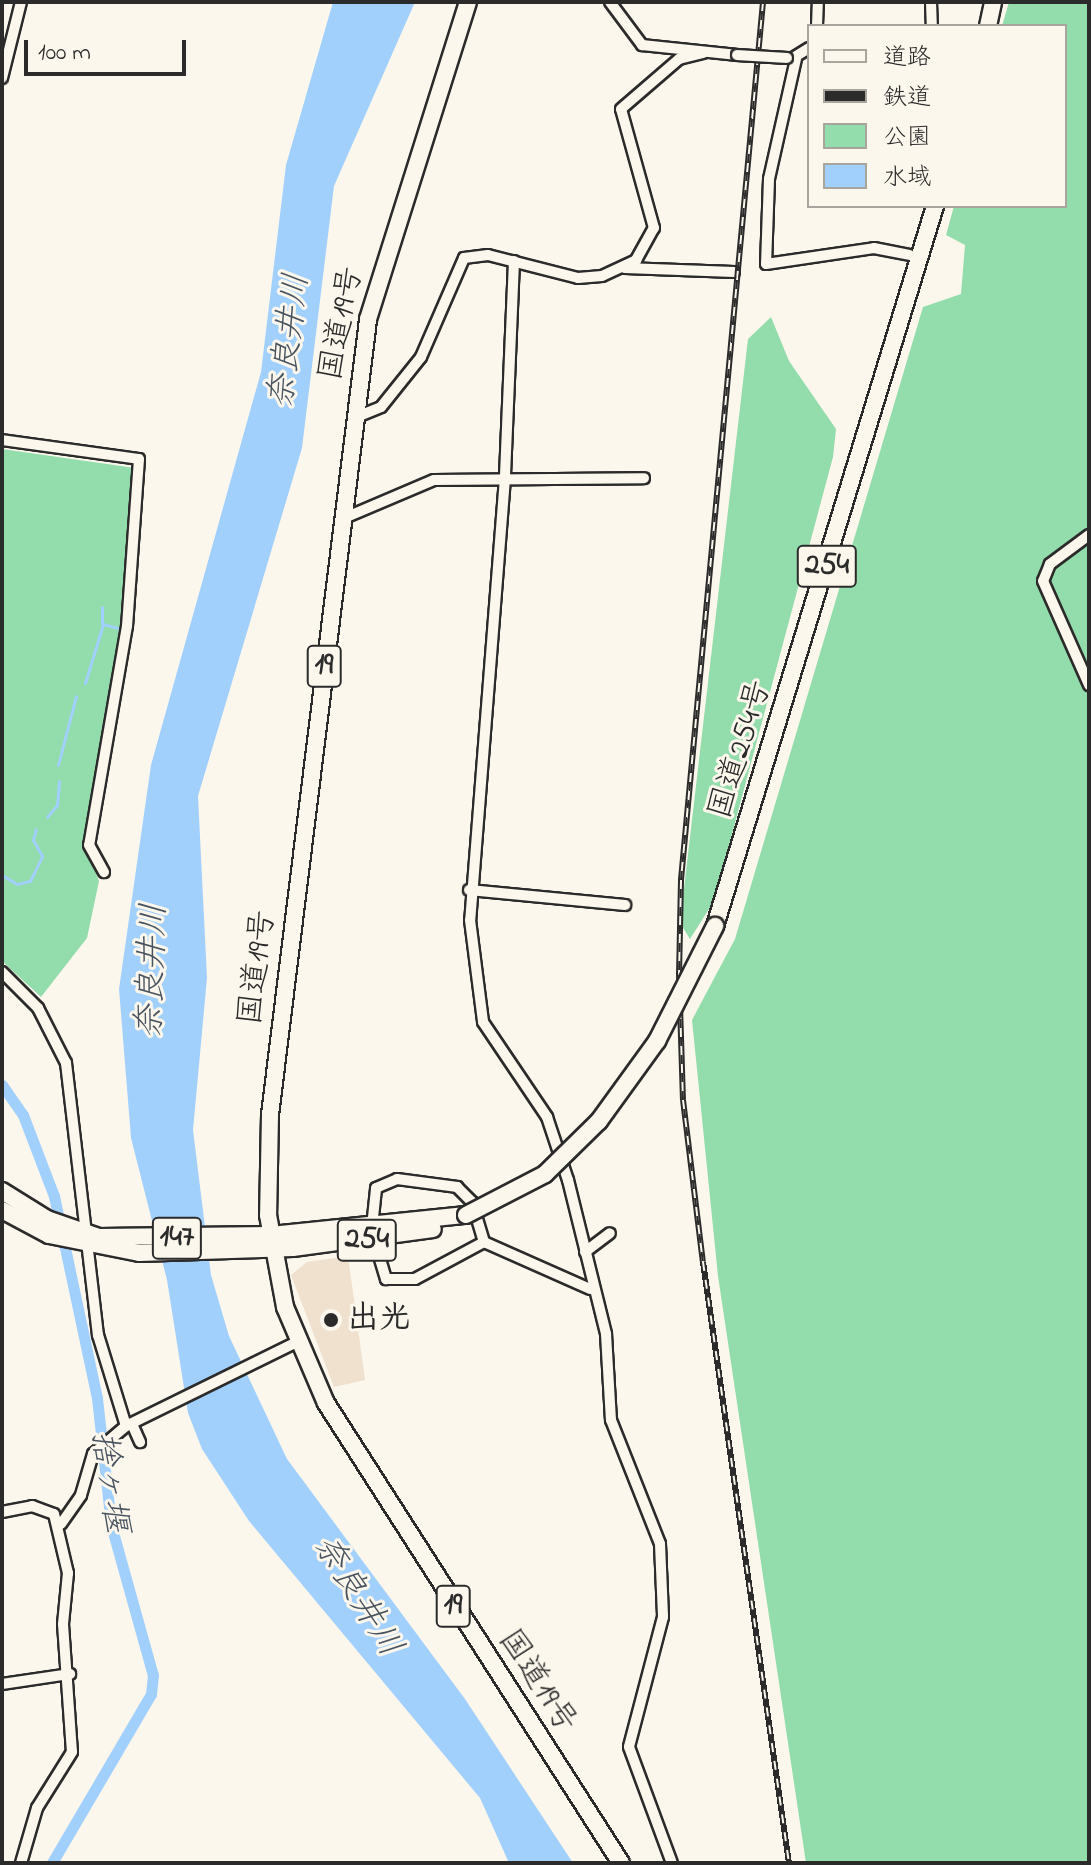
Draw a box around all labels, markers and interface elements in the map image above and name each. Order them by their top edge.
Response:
scale bar [28,24,190,74]
legend [807,24,1067,208]
text: 100 m [38,36,91,71]
text: 道路 [883,41,931,76]
text: 鉄道 [883,81,931,116]
text: 公園 [883,121,931,156]
text: 水域 [883,161,931,196]
street label: 国道19号 [313,263,373,385]
water label: 奈良井川 [262,271,320,411]
road number: 254 [795,540,859,592]
road number: 19 [306,640,342,692]
street label: 国道254号 [703,676,781,824]
water label: 奈良井川 [131,902,177,1040]
street label: 国道19号 [233,908,285,1028]
road number: 147 [151,1212,203,1264]
road number: 254 [335,1214,399,1266]
place label: 出光 [347,1301,411,1339]
marker: 出光 [322,1311,340,1329]
water label: 捨ヶ堰 [81,1429,135,1535]
water label: 奈良井川 [303,1529,409,1665]
road number: 19 [435,1580,471,1632]
street label: 国道19号 [488,1623,584,1741]

